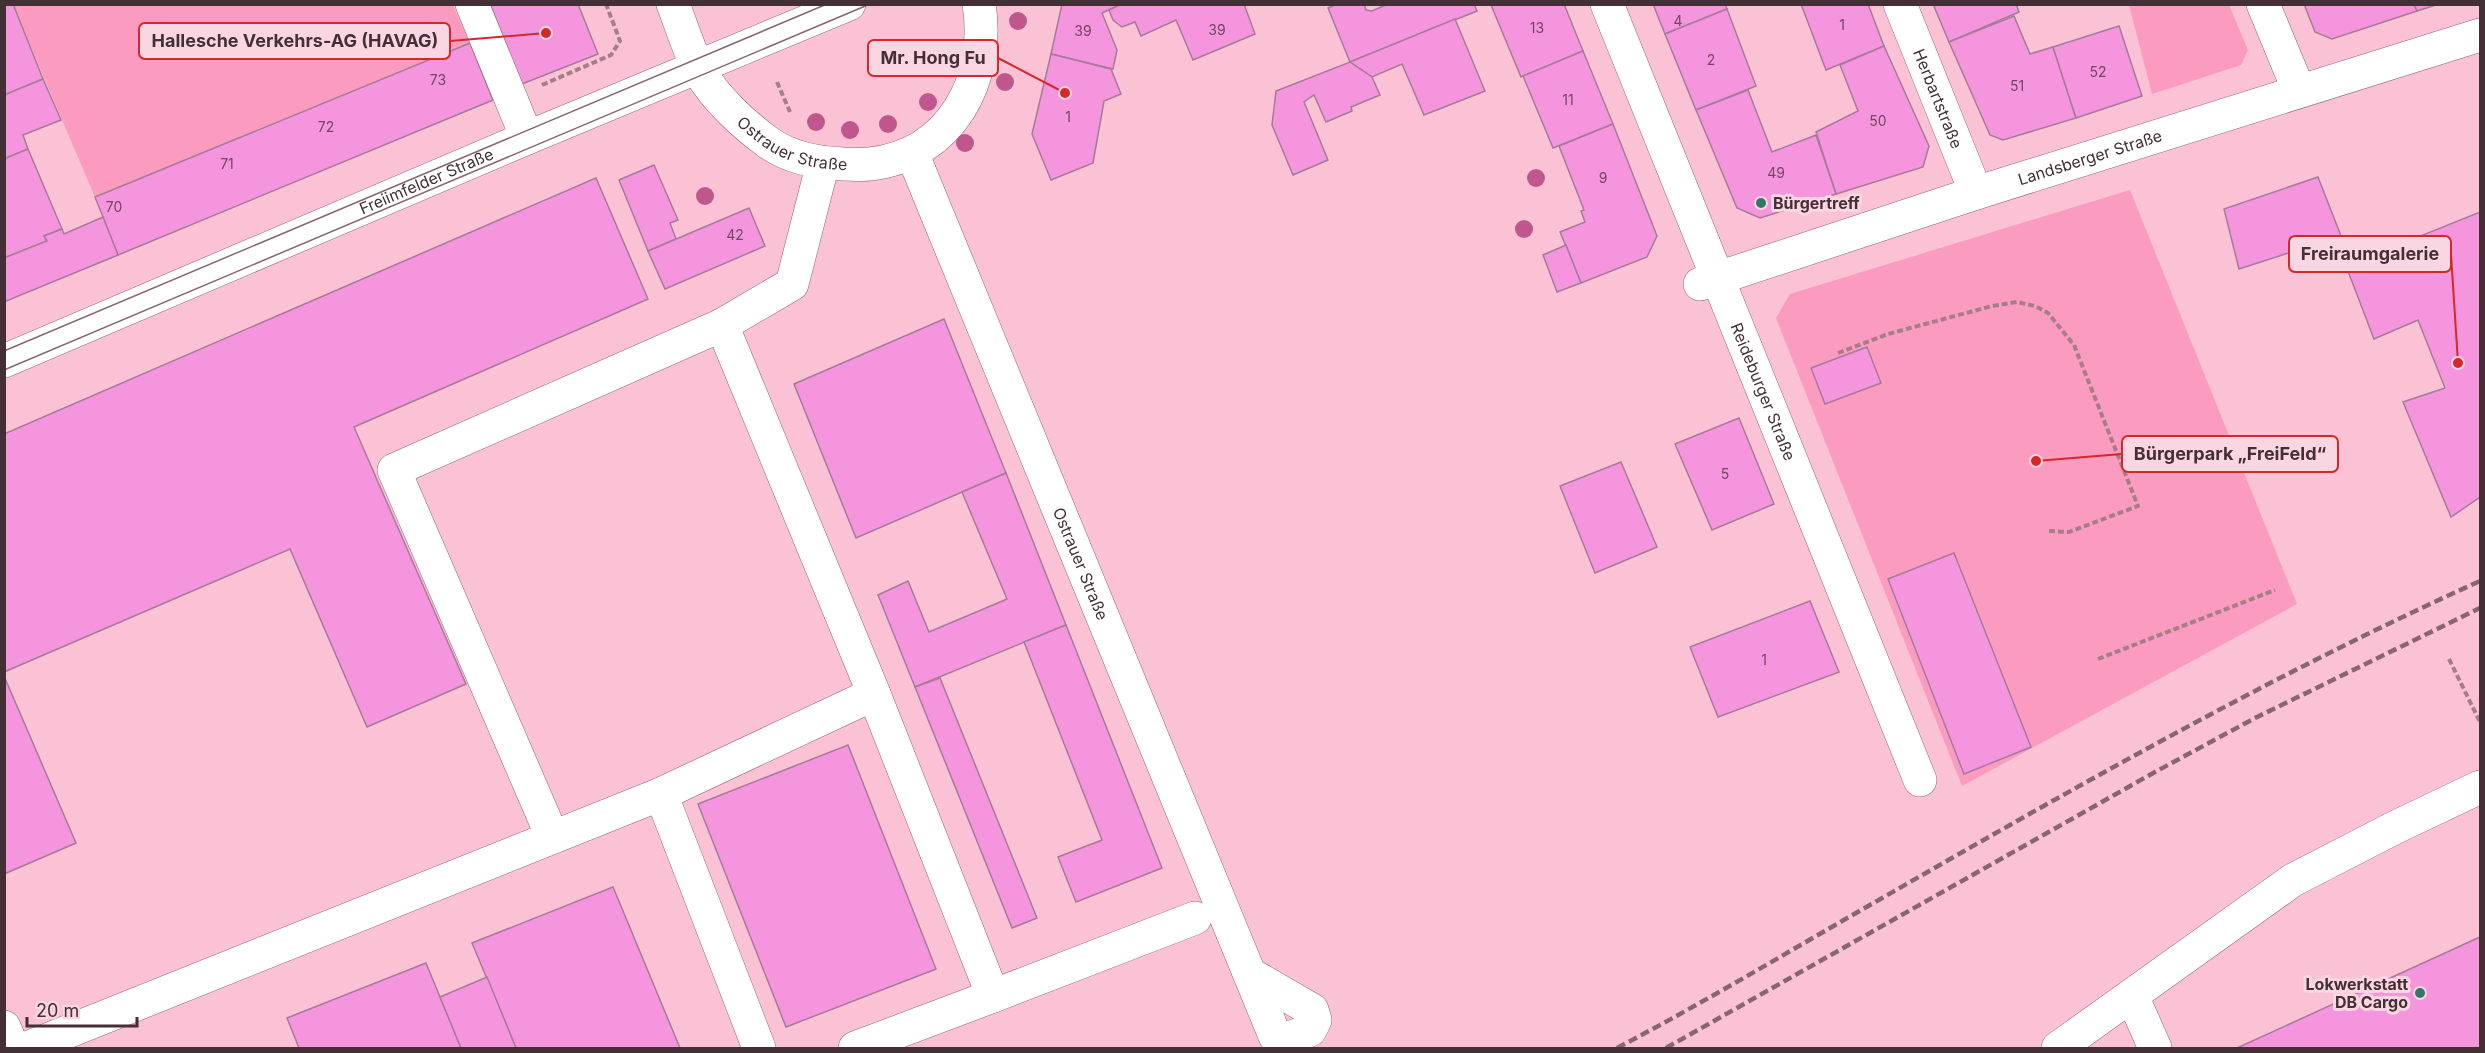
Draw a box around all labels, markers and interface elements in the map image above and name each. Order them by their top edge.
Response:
house number: 4 [1673,12,1683,29]
house number: 1 [1839,16,1845,33]
house number: 13 [1530,19,1544,36]
house number: 39 [1208,21,1226,38]
house number: 39 [1074,22,1092,39]
callout: Hallesche Verkehrs-AG (HAVAG) [139,23,450,59]
text: Hallesche Verkehrs-AG (HAVAG) [152,30,438,51]
callout: Mr. Hong Fu [868,40,998,76]
street label: Herbartstraße [1909,46,1967,151]
text: Mr. Hong Fu [880,47,986,68]
house number: 2 [1707,51,1715,68]
house number: 52 [2089,63,2107,80]
house number: 73 [430,71,446,88]
house number: 51 [2010,77,2024,94]
house number: 11 [1562,91,1574,108]
house number: 1 [1065,108,1071,125]
street label: Ostrauer Straße [733,112,848,174]
house number: 50 [1869,112,1887,129]
house number: 72 [318,118,334,135]
street label: Landsberger Straße [2015,125,2164,189]
street label: Freiimfelder Straße [356,144,496,218]
house number: 71 [220,155,234,172]
house number: 49 [1767,164,1785,181]
house number: 9 [1599,169,1607,186]
place label: Bürgertreff [1773,193,1860,213]
marker: Bürgertreff [1754,196,1768,210]
house number: 70 [106,198,122,215]
house number: 42 [726,226,744,243]
callout: Freiraumgalerie [2289,236,2451,272]
text: Freiraumgalerie [2301,243,2439,264]
street label: Reideburger Straße [1727,320,1800,463]
callout: Bürgerpark „FreiFeld“ [2122,436,2338,472]
text: Bürgerpark „FreiFeld“ [2134,443,2326,464]
house number: 5 [1721,465,1729,482]
street label: Ostrauer Straße [1049,504,1113,623]
house number: 1 [1761,651,1767,668]
place label: Lokwerkstatt DB Cargo [2306,974,2408,1012]
marker: Lokwerkstatt DB Cargo [2413,986,2427,1000]
scale bar [27,990,136,1028]
text: 20 m [36,1000,79,1021]

